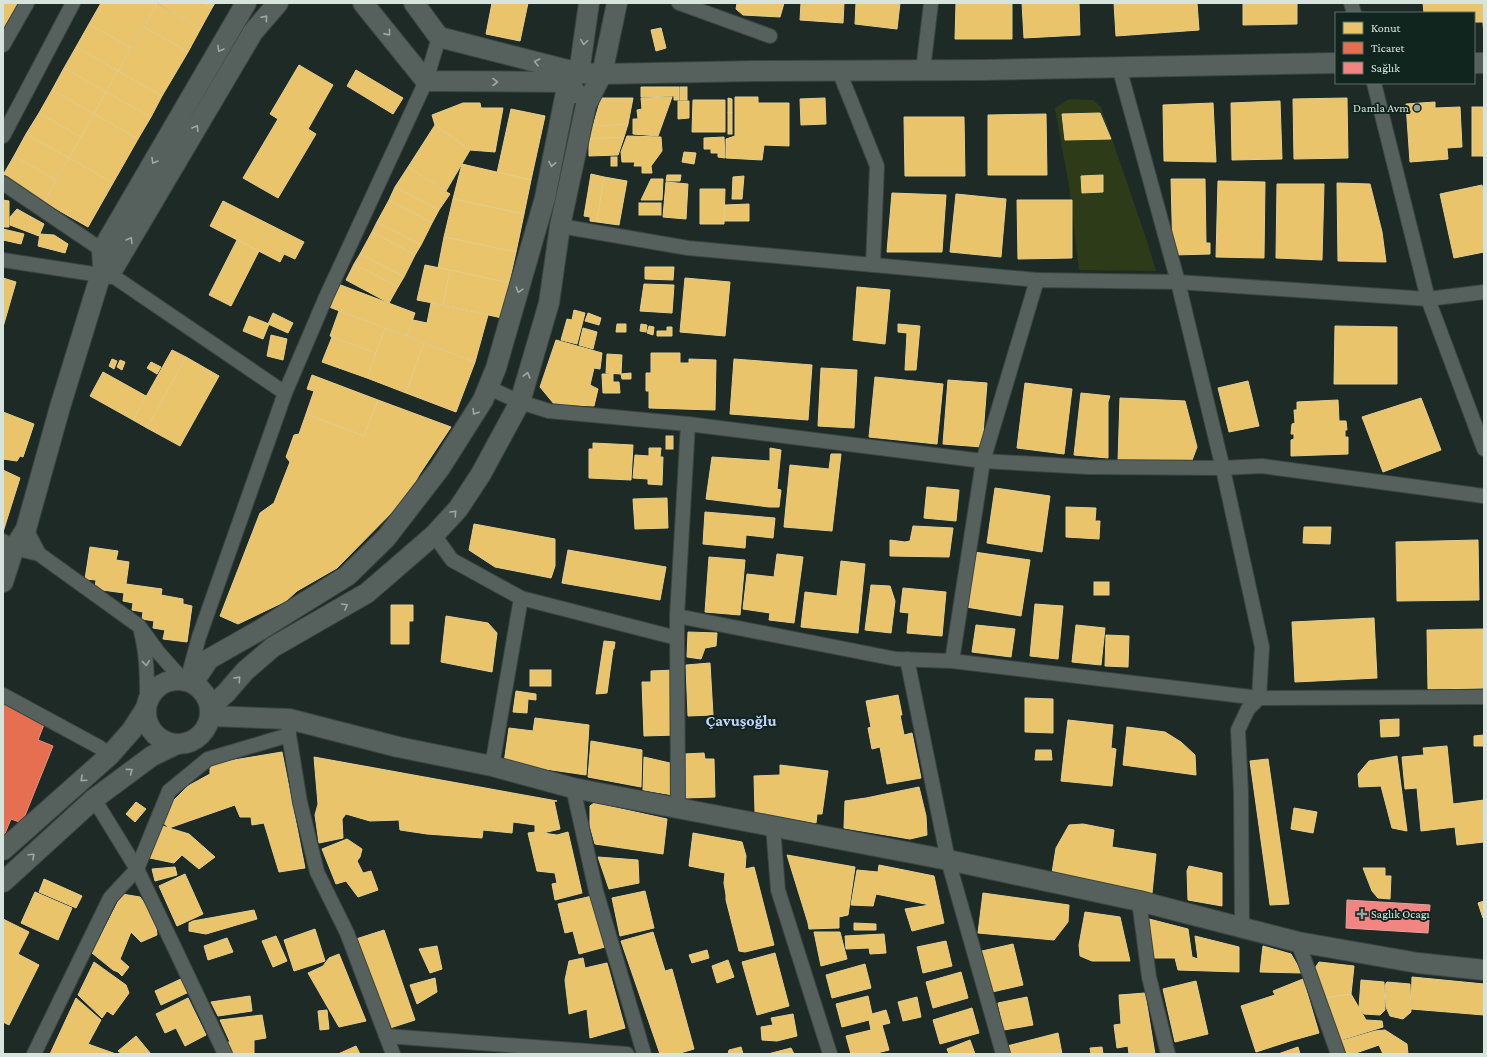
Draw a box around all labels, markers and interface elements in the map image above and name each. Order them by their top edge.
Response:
legend [1335,12,1475,84]
one-way arrow [261,16,268,23]
text: Konut [1371,21,1402,35]
one-way arrow [383,29,390,36]
one-way arrow [580,39,589,45]
text: Ticaret [1371,41,1405,55]
one-way arrow [217,45,224,52]
one-way arrow [533,58,540,67]
text: Sağlık [1371,61,1400,75]
one-way arrow [492,78,498,86]
place label: Damla Avm [1353,101,1409,115]
marker: Damla Avm [1412,103,1422,113]
one-way arrow [192,125,199,132]
one-way arrow [151,157,158,164]
one-way arrow [548,161,557,168]
one-way arrow [126,237,133,244]
one-way arrow [515,286,524,293]
one-way arrow [522,372,531,379]
one-way arrow [473,408,480,415]
one-way arrow [449,511,456,518]
one-way arrow [341,604,348,611]
one-way arrow [141,660,150,666]
one-way arrow [233,676,241,684]
district label: Çavuşoğlu [706,712,777,729]
one-way arrow [126,769,133,776]
one-way arrow [81,774,88,781]
one-way arrow [27,853,35,861]
place label: Saglık Ocagı [1371,907,1430,921]
marker: Saglık Ocagı [1356,908,1368,920]

